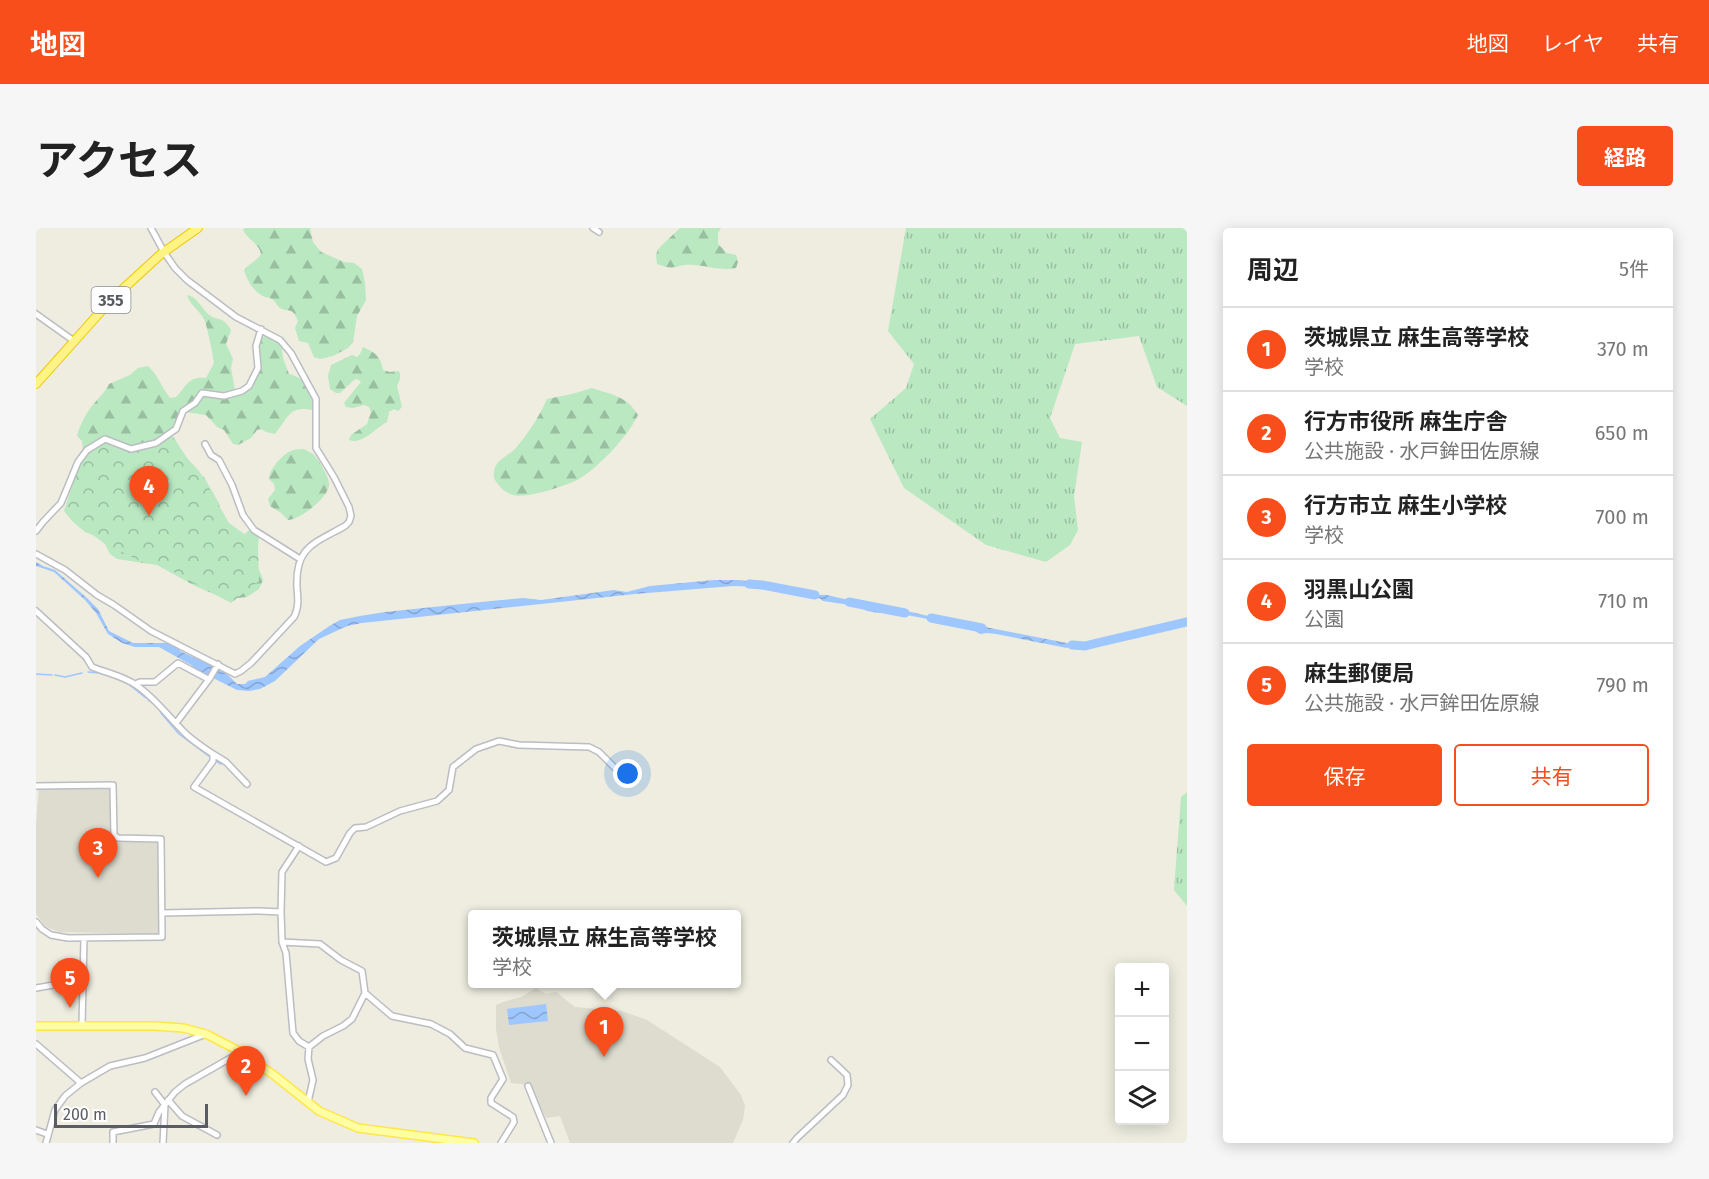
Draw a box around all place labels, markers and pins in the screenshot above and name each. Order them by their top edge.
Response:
pin: 4 [130,466,168,516]
pin: 3 [78,828,118,878]
pin: 5 [51,958,90,1008]
pin: 1 [584,1008,624,1057]
pin: 2 [226,1046,266,1096]

